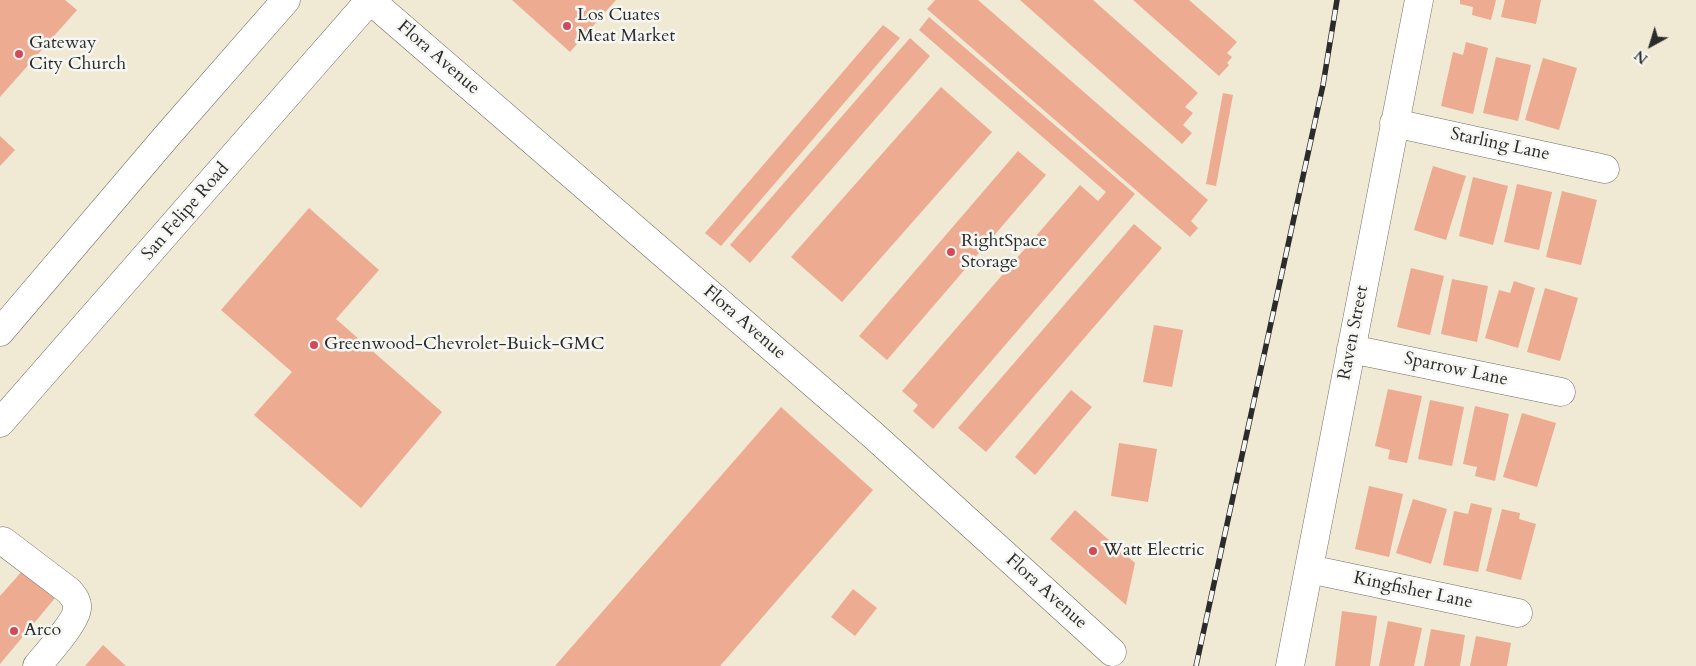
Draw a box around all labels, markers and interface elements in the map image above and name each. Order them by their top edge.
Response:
place label: Los Cuates Meat Market [577,5,675,48]
street label: Flora Avenue [392,16,484,100]
marker: Los Cuates Meat Market [561,20,573,32]
north arrow [1626,20,1676,70]
place label: Gateway City Church [29,33,126,76]
text: N [1631,46,1652,68]
marker: Gateway City Church [13,48,25,60]
street label: Starling Lane [1448,124,1552,166]
street label: San Felipe Road [138,159,234,265]
place label: RightSpace Storage [961,231,1047,274]
marker: RightSpace Storage [945,246,957,258]
street label: Flora Avenue [698,281,790,365]
street label: Raven Street [1334,284,1374,382]
place label: Greenwood-Chevrolet-Buick-GMC [324,334,605,356]
marker: Greenwood-Chevrolet-Buick-GMC [308,339,320,351]
street label: Sparrow Lane [1402,348,1510,392]
place label: Watt Electric [1103,540,1204,562]
marker: Watt Electric [1087,545,1099,557]
street label: Flora Avenue [1001,550,1091,634]
street label: Kingfisher Lane [1351,568,1475,614]
place label: Arco [24,620,61,642]
marker: Arco [8,625,20,637]

